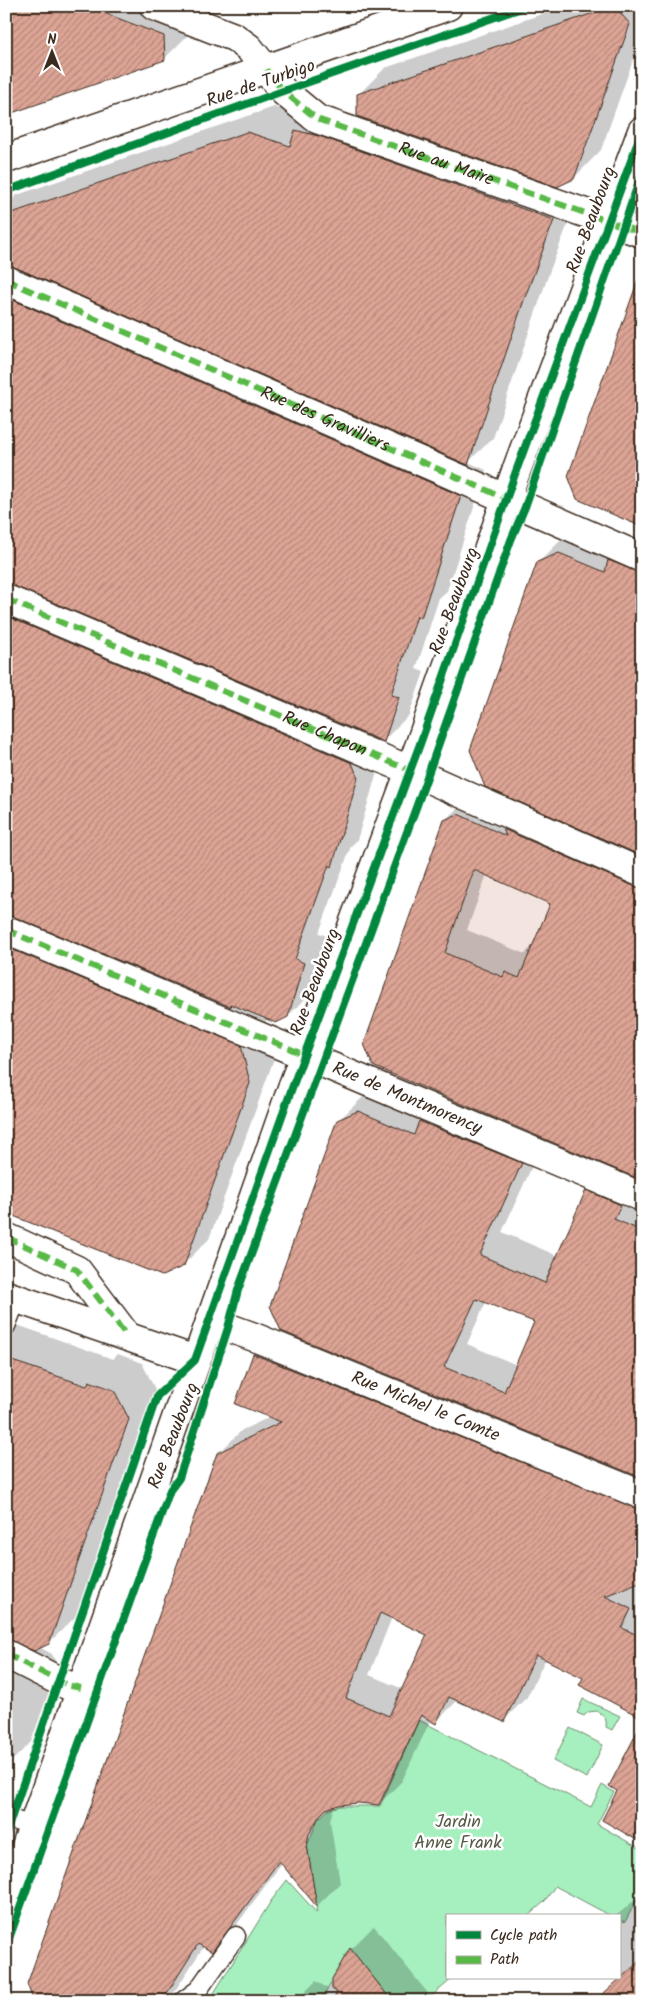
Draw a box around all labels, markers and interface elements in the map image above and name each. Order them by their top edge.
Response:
north arrow [28,28,78,78]
text: N [48,29,57,51]
street label: Rue de Turbigo [203,52,319,116]
street label: Rue au Maire [394,134,498,194]
street label: Rue Beaubourg [559,162,625,278]
street label: Rue des Gravilliers [256,378,395,461]
street label: Rue Beaubourg [422,543,488,659]
street label: Rue Chapon [278,703,372,765]
street label: Rue Beaubourg [283,924,349,1040]
street label: Rue de Montmorency [328,1054,487,1143]
street label: Rue Michel le Comte [347,1364,504,1450]
street label: Rue Beaubourg [140,1379,208,1493]
park label: Jardin Anne Frank [414,1808,502,1858]
legend [446,1914,620,1980]
text: Cycle path [490,1924,557,1948]
text: Path [490,1948,519,1972]

